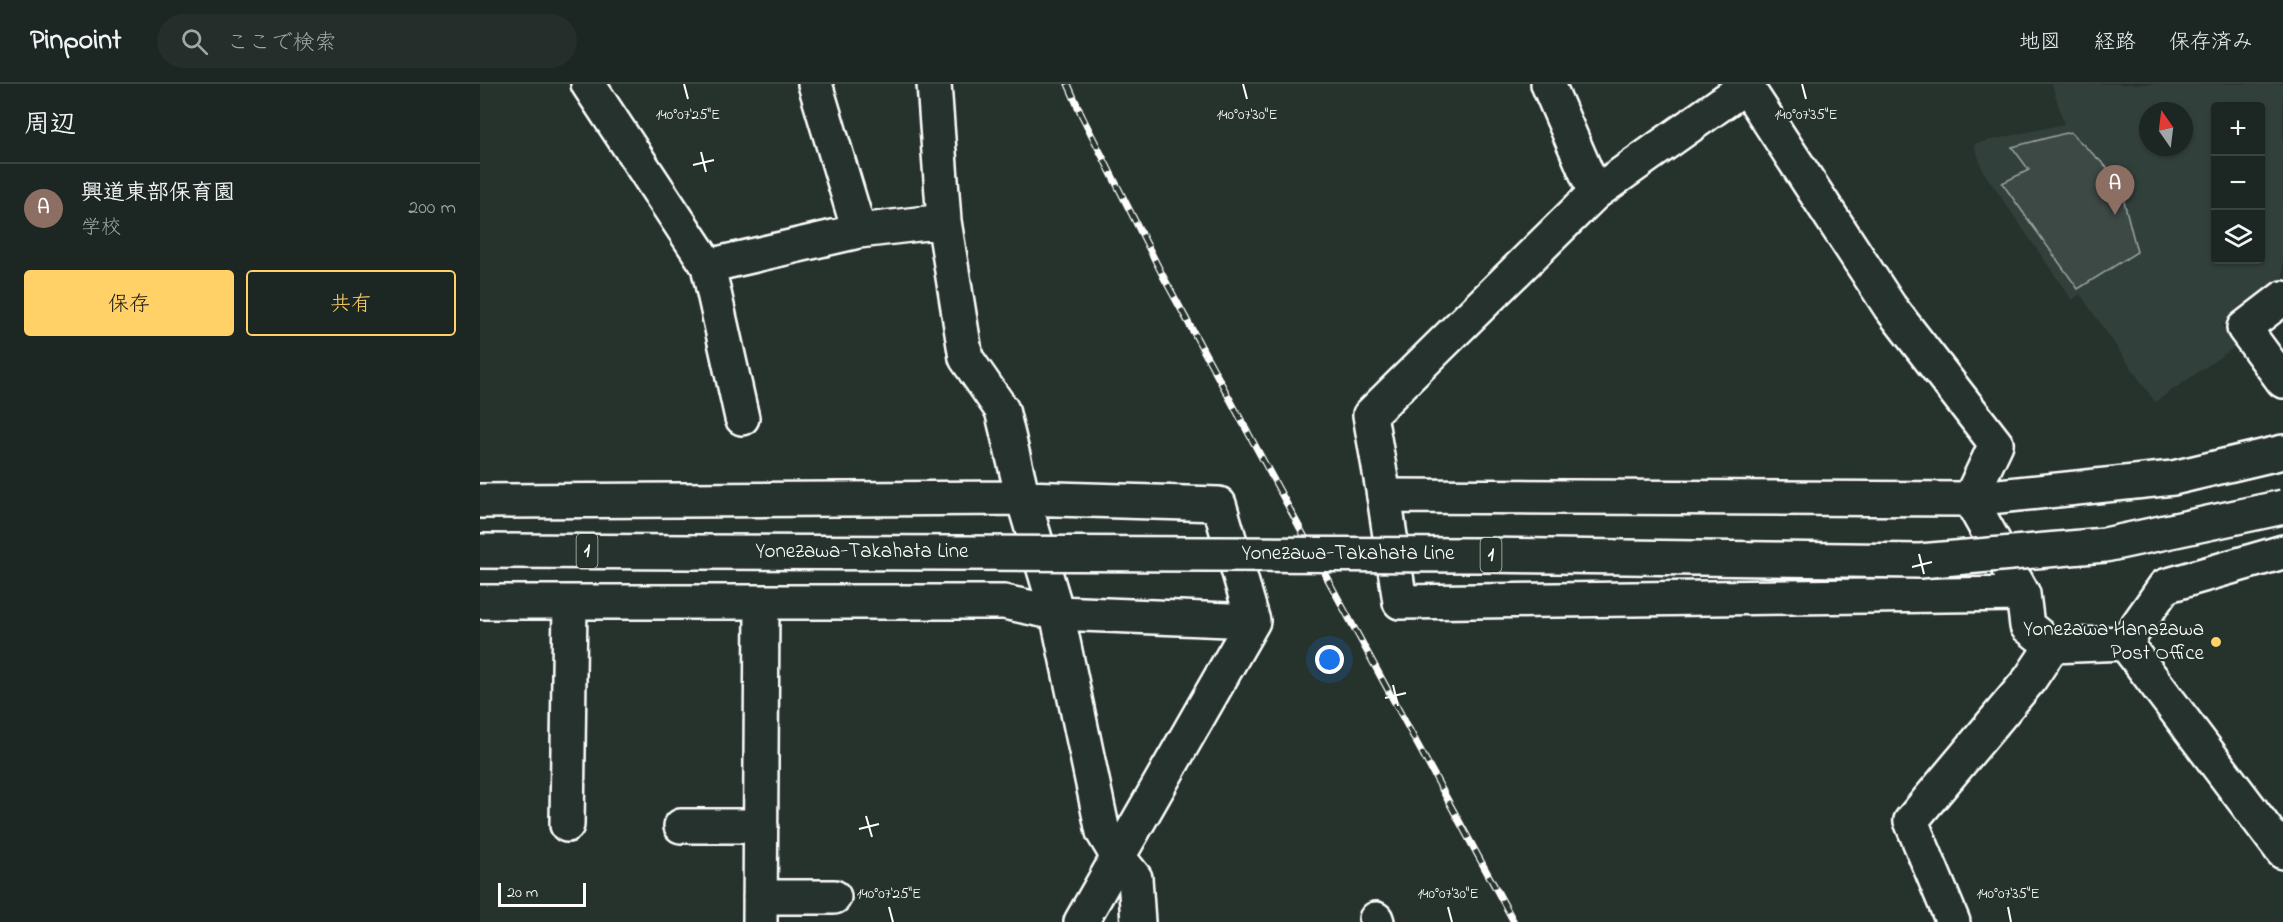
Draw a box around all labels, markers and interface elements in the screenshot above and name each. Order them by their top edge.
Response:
search box [157,14,577,68]
text: Pinpoint [30,21,121,62]
icon: search [178,25,211,58]
text: ここで検索 [226,28,336,60]
text: 地図 [2019,28,2061,58]
text: 経路 [2094,28,2136,58]
text: 保存済み [2169,28,2253,58]
north arrow [2139,102,2193,156]
map controls [2211,102,2265,264]
button: + [2211,102,2265,156]
text: 140°07'25"E [656,104,720,126]
text: 140°07'30"E [1217,104,1277,126]
text: 140°07'35"E [1774,104,1838,126]
text: 周辺 [24,107,76,145]
button: − [2211,156,2265,210]
pin: A [2096,166,2134,215]
text: 興道東部保育園 [81,178,235,210]
text: A [37,194,50,223]
text: 200 m [408,194,456,223]
button: layers [2211,210,2265,264]
text: 学校 [81,214,121,243]
button: 保存 [24,270,234,336]
button: 共有 [246,270,456,336]
road number: 1 [576,534,598,568]
street label: Yonezawa-Takahata Line [755,537,969,567]
road number: 1 [1480,538,1502,572]
street label: Yonezawa-Takahata Line [1241,539,1455,569]
place label: Yonezawa Hanazawa Post Office [2023,615,2205,669]
marker: Yonezawa Hanazawa Post Office [2209,635,2223,649]
your location [1315,645,1344,674]
scale bar [498,880,586,908]
text: 20 m [507,881,538,905]
text: 140°07'25"E [857,883,921,905]
text: 140°07'30"E [1418,883,1478,905]
text: 140°07'35"E [1976,883,2040,905]

